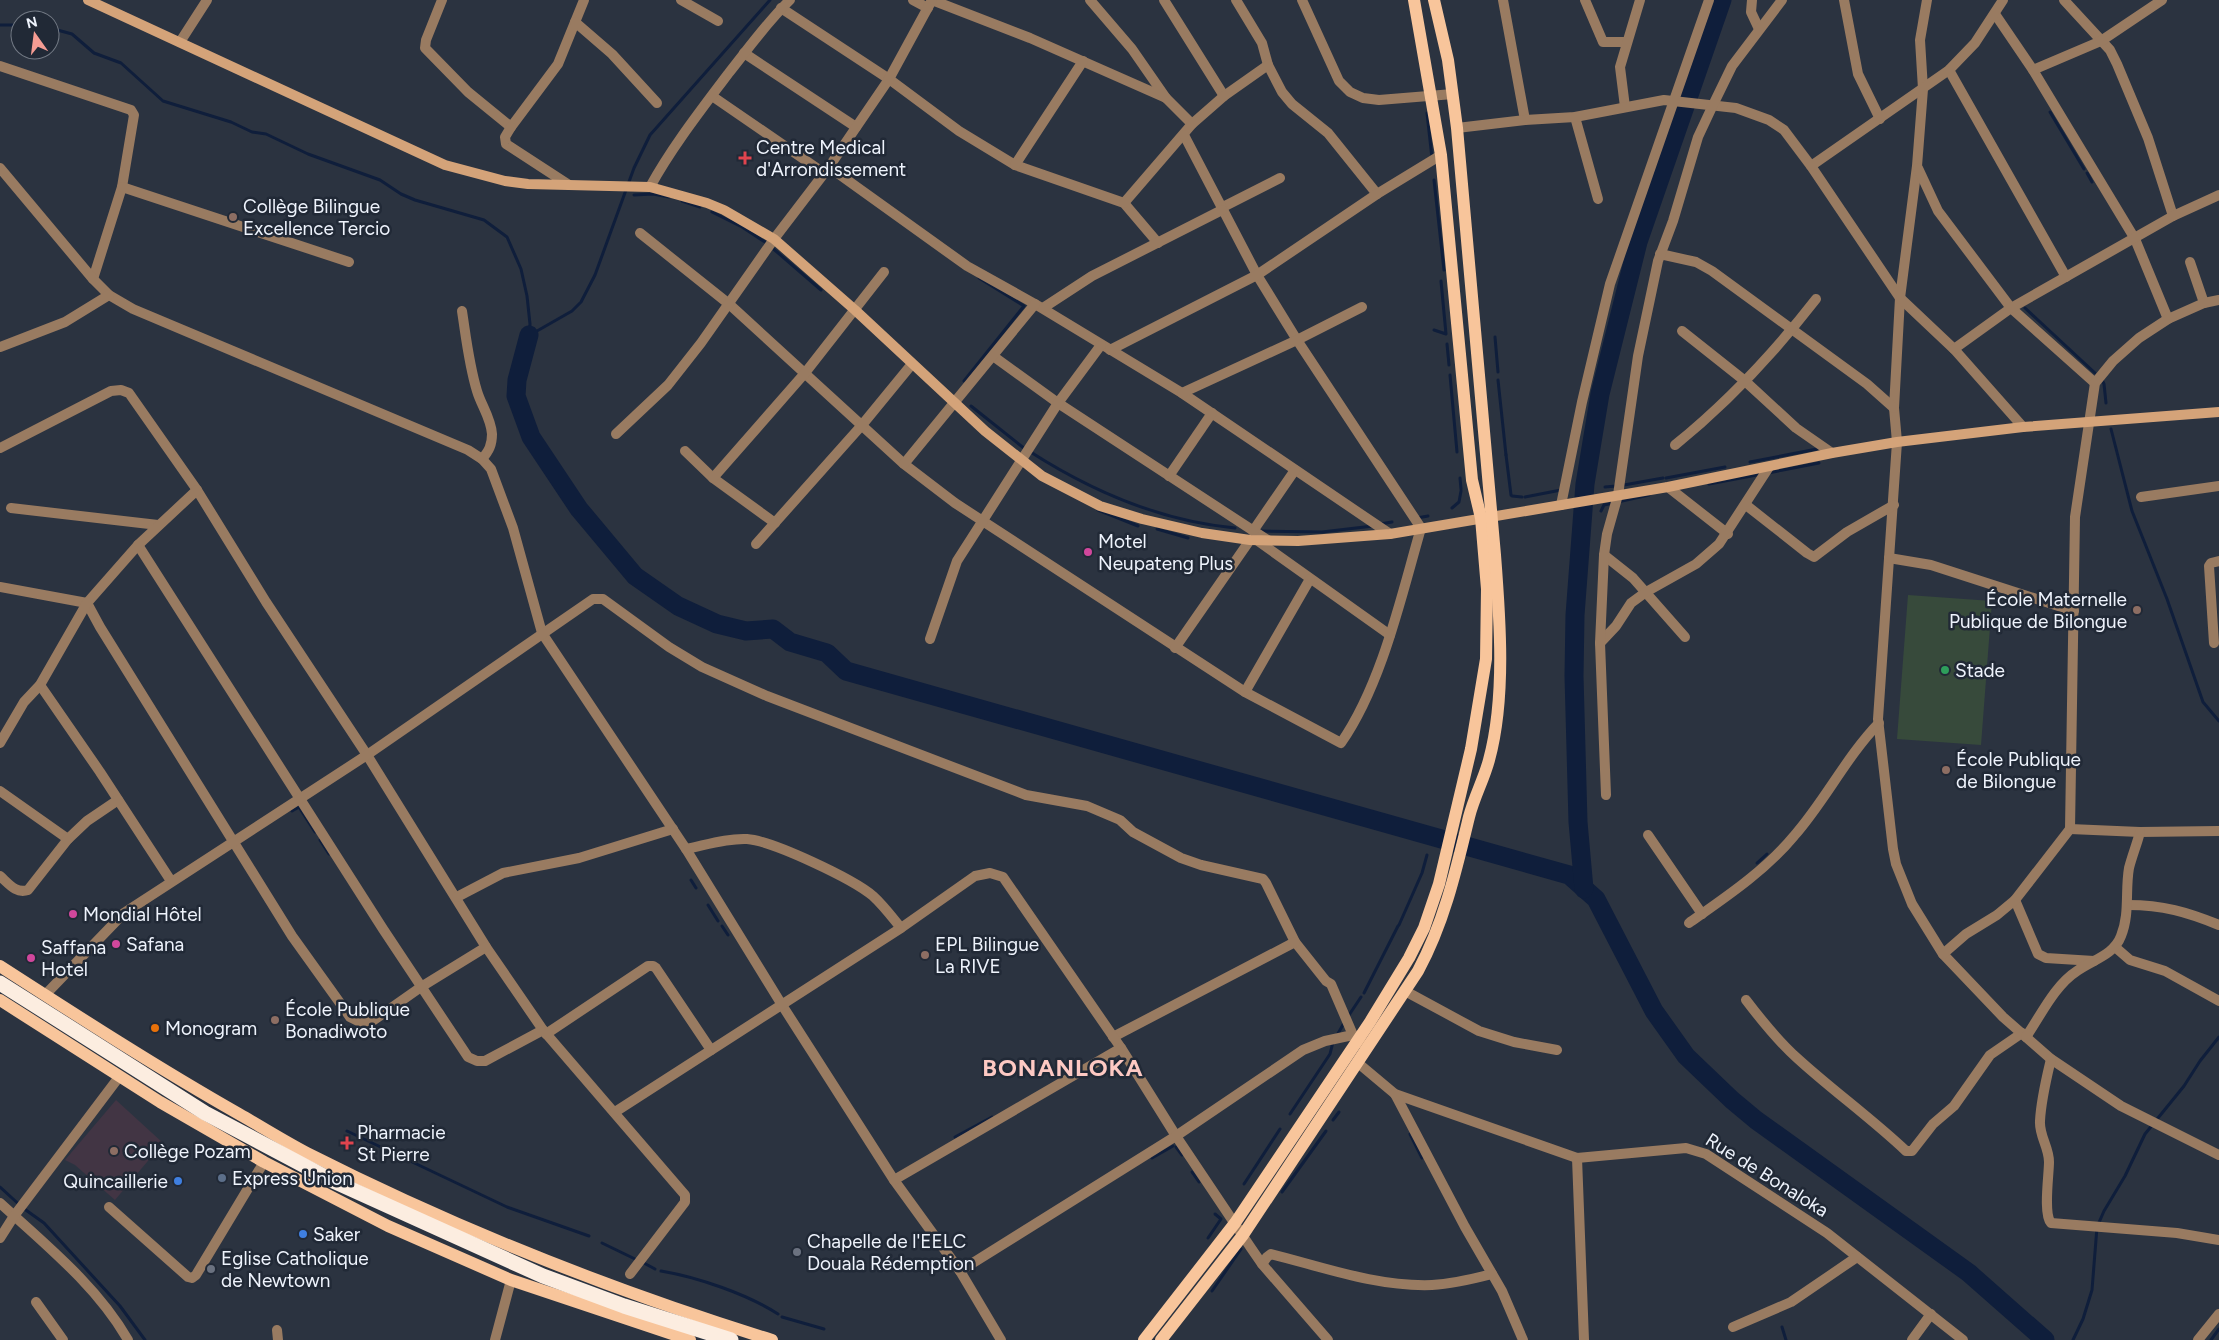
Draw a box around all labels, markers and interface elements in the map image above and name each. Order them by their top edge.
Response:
north arrow [10,10,60,60]
text: N [25,13,39,32]
place label: Centre Medical d'Arrondissement [756,136,906,181]
marker: Centre Medical d'Arrondissement [738,151,752,165]
place label: Collège Bilingue Excellence Tercio [243,195,390,240]
marker: Collège Bilingue Excellence Tercio [227,211,239,223]
place label: Motel Neupateng Plus [1098,530,1233,575]
marker: Motel Neupateng Plus [1082,546,1094,558]
place label: École Maternelle Publique de Bilongue [1949,588,2127,633]
marker: École Maternelle Publique de Bilongue [2131,604,2143,616]
place label: Stade [1955,659,2005,682]
marker: Stade [1939,664,1951,676]
place label: École Publique de Bilongue [1956,748,2081,793]
marker: École Publique de Bilongue [1940,764,1952,776]
place label: Mondial Hôtel [83,903,202,926]
marker: Mondial Hôtel [67,908,79,920]
place label: Safana [126,933,184,956]
place label: EPL Bilingue La RIVE [935,933,1039,978]
place label: Saffana Hotel [41,936,106,981]
marker: Safana [110,938,122,950]
marker: EPL Bilingue La RIVE [919,949,931,961]
marker: Saffana Hotel [25,952,37,964]
place label: École Publique Bonadiwoto [285,998,410,1043]
marker: École Publique Bonadiwoto [269,1014,281,1026]
place label: Monogram [165,1017,257,1040]
marker: Monogram [149,1022,161,1034]
district label: BONANLOKA [982,1053,1144,1082]
place label: Pharmacie St Pierre [357,1121,446,1166]
street label: Rue de Bonaloka [1701,1128,1833,1222]
marker: Pharmacie St Pierre [341,1137,353,1149]
place label: Collège Pozam [124,1140,251,1163]
marker: Collège Pozam [108,1145,120,1157]
place label: Express Union [232,1167,353,1190]
place label: Quincaillerie [63,1170,168,1193]
marker: Express Union [216,1172,228,1184]
marker: Quincaillerie [172,1175,184,1187]
place label: Saker [313,1223,361,1246]
marker: Saker [297,1228,309,1240]
place label: Chapelle de l'EELC Douala Rédemption [807,1230,974,1275]
marker: Chapelle de l'EELC Douala Rédemption [791,1246,803,1258]
place label: Eglise Catholique de Newtown [221,1247,369,1292]
marker: Eglise Catholique de Newtown [205,1263,217,1275]

